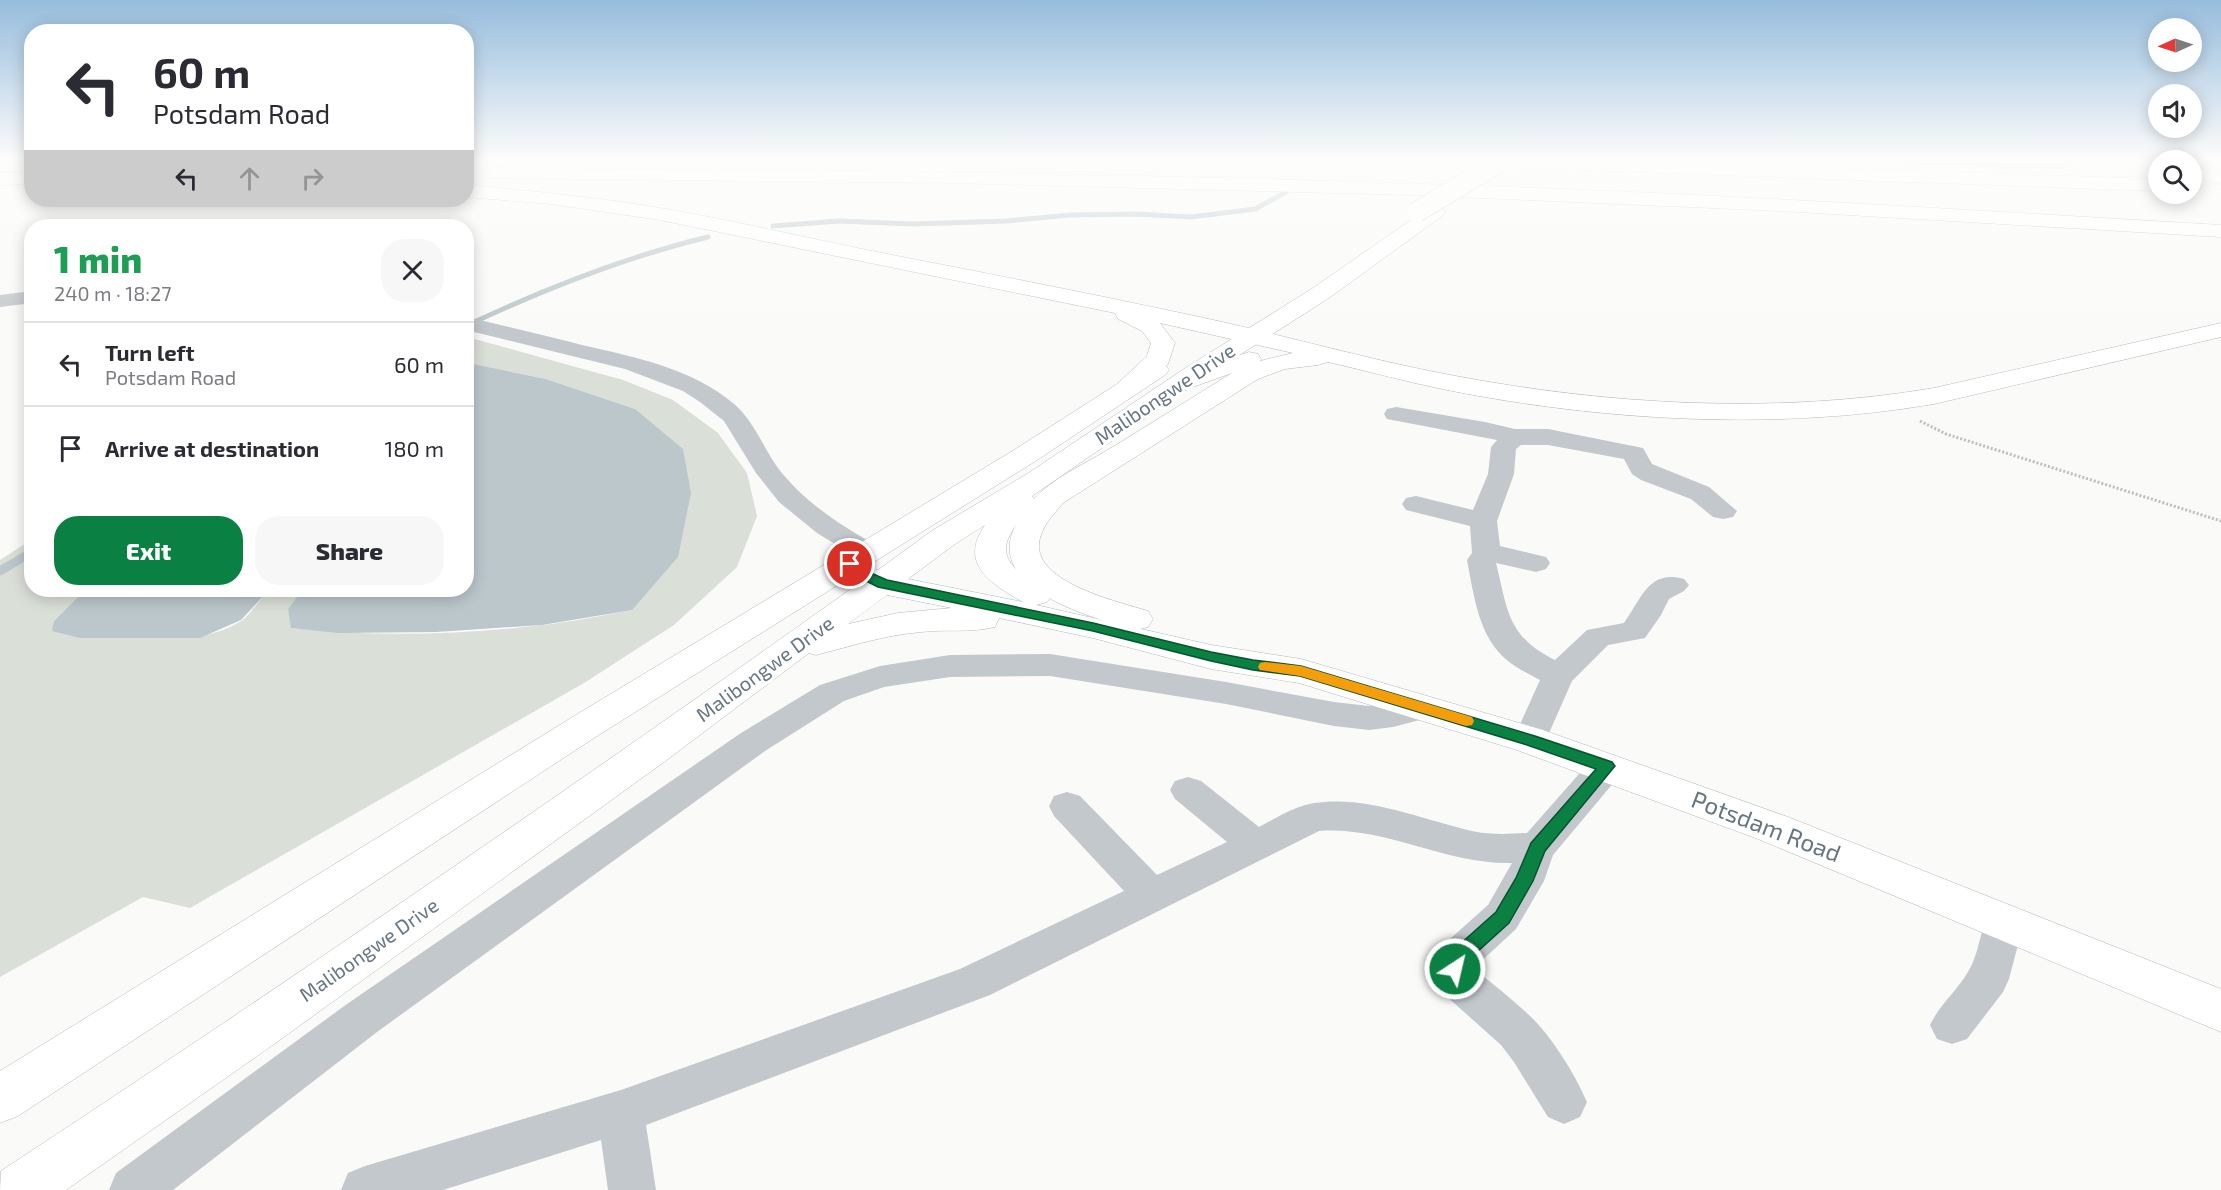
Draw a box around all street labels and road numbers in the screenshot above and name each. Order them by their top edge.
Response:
street label: Malibongwe Drive [1090,337,1239,449]
street label: Malibongwe Drive [691,610,838,726]
street label: Potsdam Road [1688,784,1845,867]
street label: Malibongwe Drive [294,892,443,1006]

